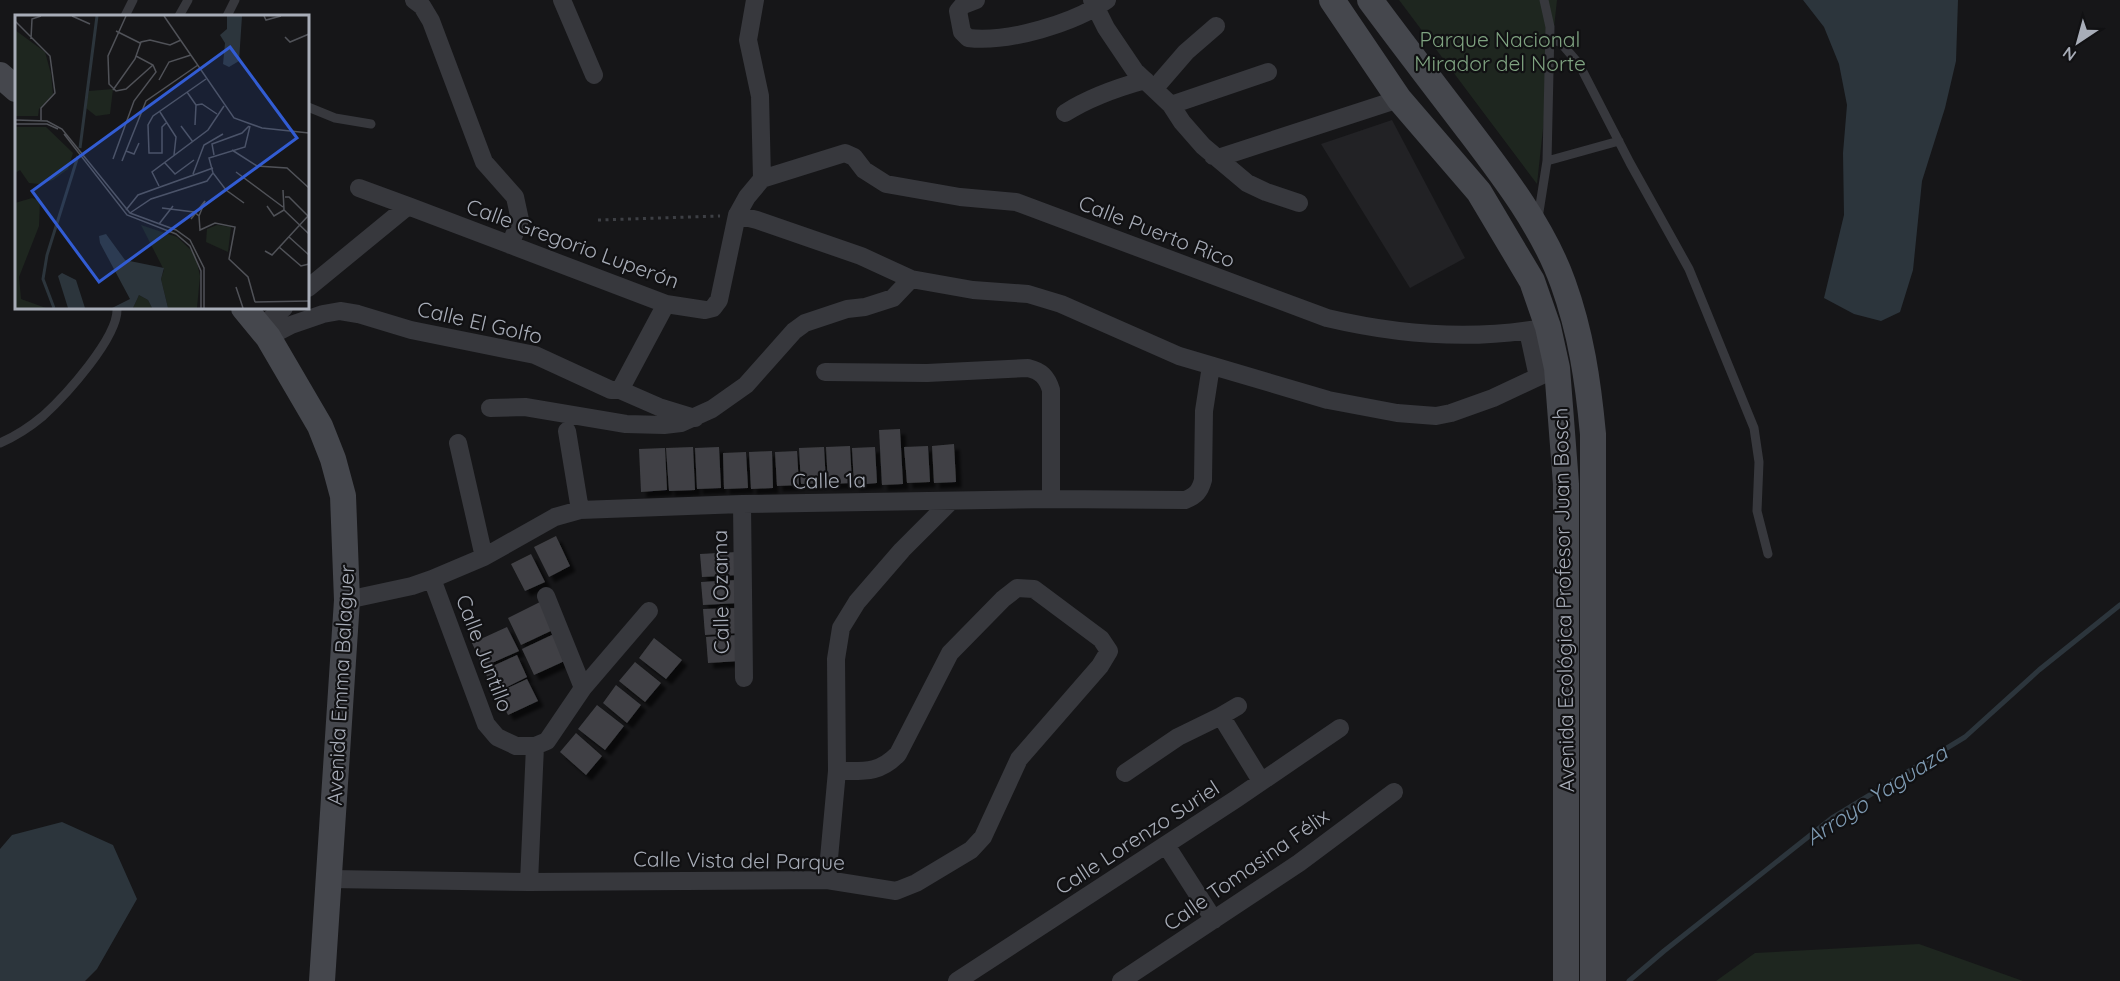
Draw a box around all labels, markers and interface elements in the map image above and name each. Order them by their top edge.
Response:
north arrow [2048,12,2108,72]
inset map [15,15,309,309]
park label: Parque Nacional Mirador del Norte [1414,26,1586,76]
text: N [2059,43,2080,66]
street label: Calle Puerto Rico [1075,189,1239,273]
street label: Calle Gregorio Luperón [463,192,683,294]
street label: Calle El Golfo [415,295,545,349]
street label: Avenida Ecológica Profesor Juan Bosch [1547,407,1579,793]
street label: Calle 1a [792,466,866,494]
street label: Calle Ozama [706,530,734,654]
street label: Avenida Emma Balaguer [321,564,359,806]
street label: Calle Juntillo [451,591,519,715]
water label: Arroyo Yaguaza [1800,738,1954,851]
street label: Calle Lorenzo Suriel [1050,774,1224,900]
street label: Calle Tomasina Félix [1158,802,1334,936]
street label: Calle Vista del Parque [633,845,845,875]

